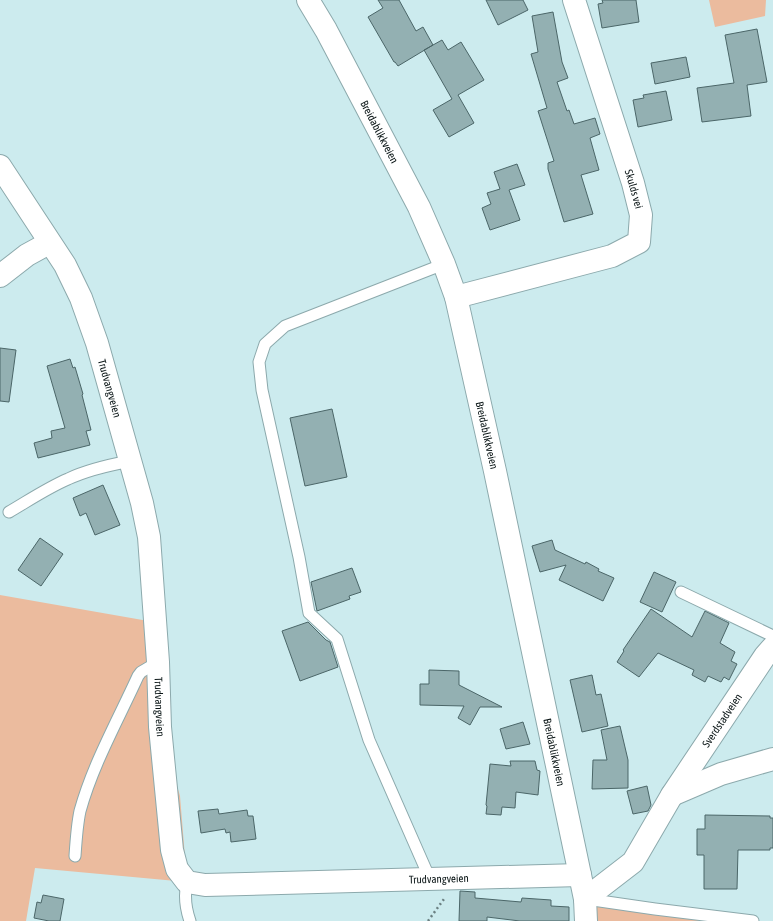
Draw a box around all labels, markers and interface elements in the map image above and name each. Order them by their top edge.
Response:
street label: Breidablikkveien [358,98,401,165]
street label: Skulds vei [623,168,645,210]
street label: Trudvangveien [96,358,124,419]
street label: Breidablikkveien [474,400,500,470]
street label: Trudvangveien [152,677,167,737]
street label: Sverdstadveien [700,691,744,749]
street label: Breidablikkveien [541,717,567,787]
street label: Trudvangveien [409,872,469,886]

